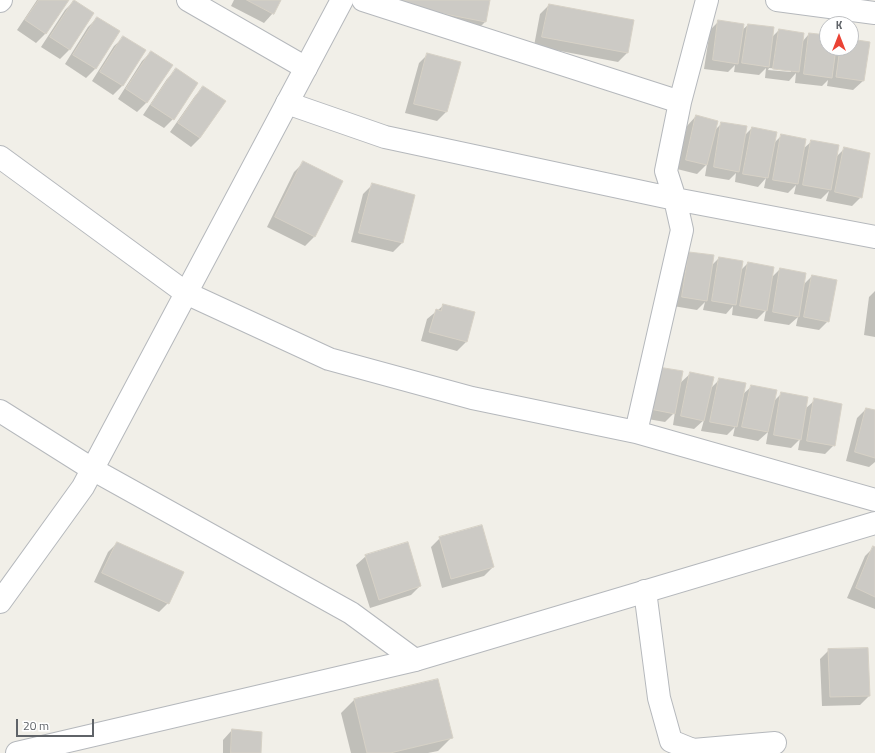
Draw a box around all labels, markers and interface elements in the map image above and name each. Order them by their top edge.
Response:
north arrow [819,16,859,56]
text: K [836,17,842,33]
scale bar [18,711,96,737]
text: 20 m [23,716,49,735]

